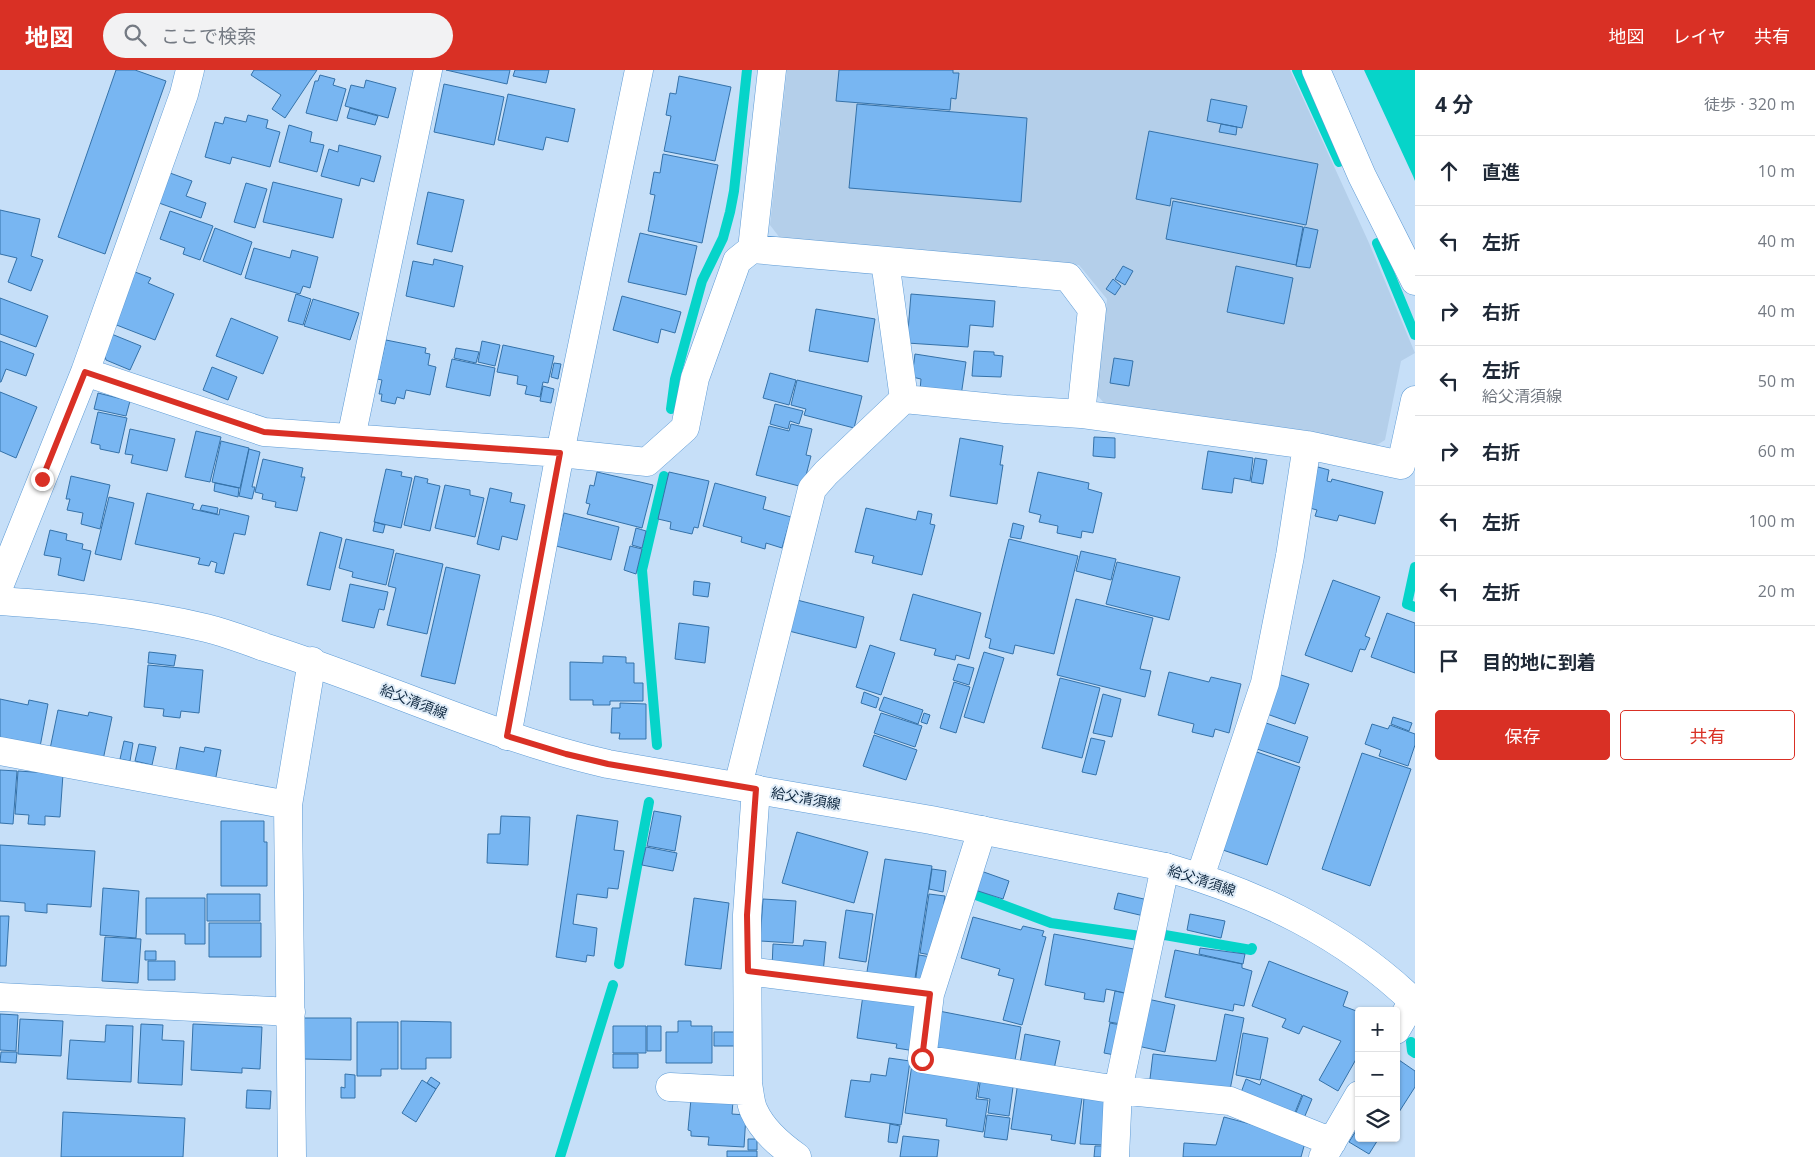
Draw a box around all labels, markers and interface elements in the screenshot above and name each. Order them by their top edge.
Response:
search box [103,13,453,58]
text: 地図 [25,20,73,53]
icon: search [121,21,149,49]
text: ここで検索 [161,23,256,49]
text: 地図 [1609,24,1645,48]
text: レイヤ [1673,24,1726,48]
text: 共有 [1754,24,1790,48]
text: 4 分 [1435,90,1473,118]
text: 徒歩 · 320 m [1704,93,1795,115]
icon: ahead [1435,157,1463,185]
text: 直進 [1482,159,1520,185]
text: 10 m [1758,160,1795,182]
icon: left [1435,227,1463,255]
text: 左折 [1482,229,1520,255]
text: 40 m [1758,230,1795,252]
icon: right [1435,297,1463,325]
text: 右折 [1482,299,1520,325]
text: 40 m [1758,300,1795,322]
text: 左折 [1482,357,1520,383]
icon: left [1435,367,1463,395]
text: 50 m [1758,370,1795,392]
text: 給父清須線 [1482,385,1562,407]
icon: right [1435,437,1463,465]
text: 右折 [1482,439,1520,465]
text: 60 m [1758,440,1795,462]
route end [31,468,54,491]
icon: left [1435,507,1463,535]
text: 左折 [1482,509,1520,535]
text: 100 m [1749,510,1795,532]
icon: left [1435,577,1463,605]
text: 左折 [1482,579,1520,605]
text: 20 m [1758,580,1795,602]
icon: arrive [1435,647,1463,675]
text: 目的地に到着 [1482,649,1596,675]
street label: 給父清須線 [378,680,450,722]
button: 保存 [1435,710,1610,760]
button: 共有 [1620,710,1795,760]
street label: 給父清須線 [770,783,842,813]
street label: 給父清須線 [1166,860,1238,900]
map controls [1355,1007,1400,1142]
button: + [1355,1007,1400,1052]
route start [911,1048,934,1071]
button: − [1355,1052,1400,1097]
button: layers [1355,1097,1400,1142]

